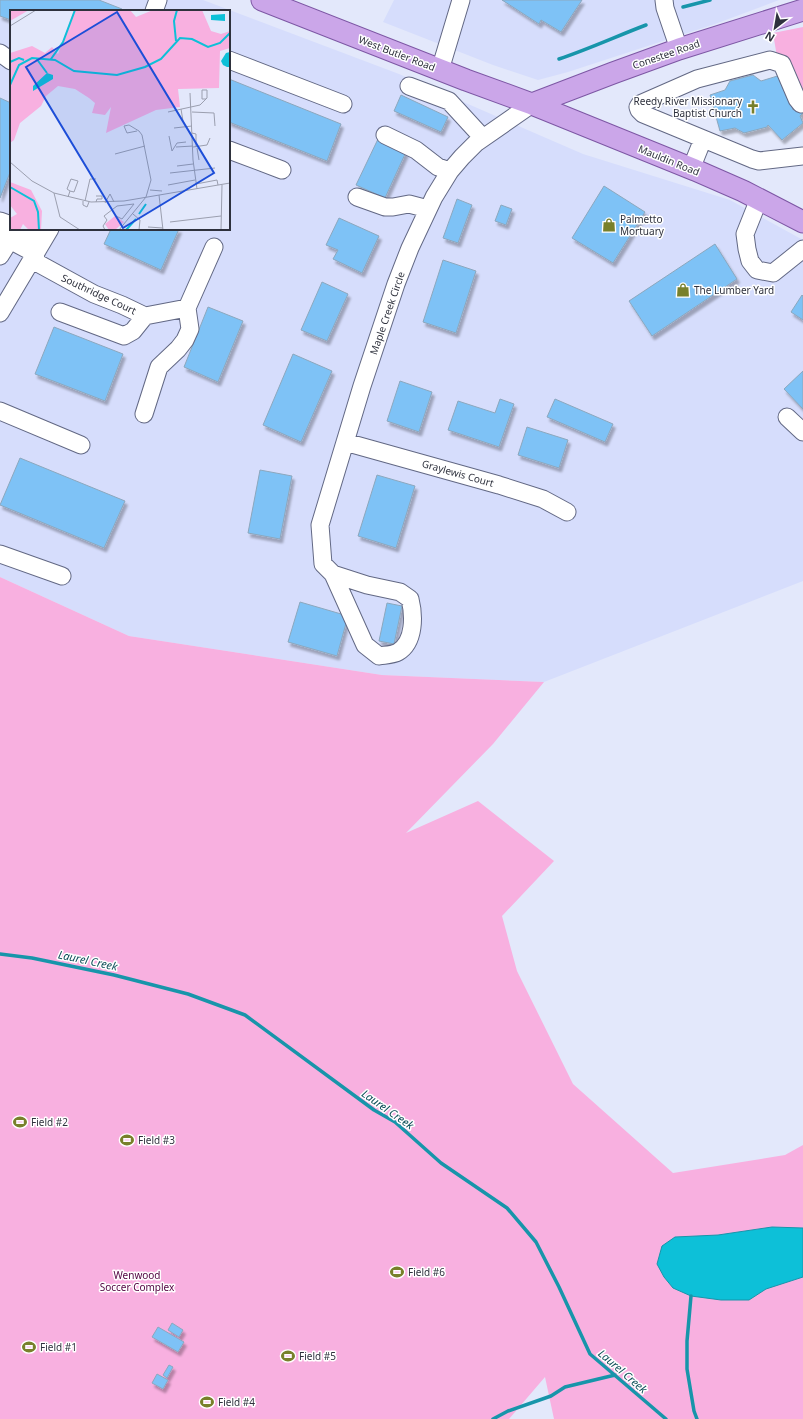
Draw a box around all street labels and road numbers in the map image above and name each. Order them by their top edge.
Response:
street label: West Butler Road [357,32,437,74]
street label: Conestee Road [630,36,702,72]
street label: Mauldin Road [636,141,702,179]
street label: Maple Creek Circle [366,269,408,356]
street label: Southridge Court [59,271,139,318]
street label: Graylewis Court [420,456,496,490]

